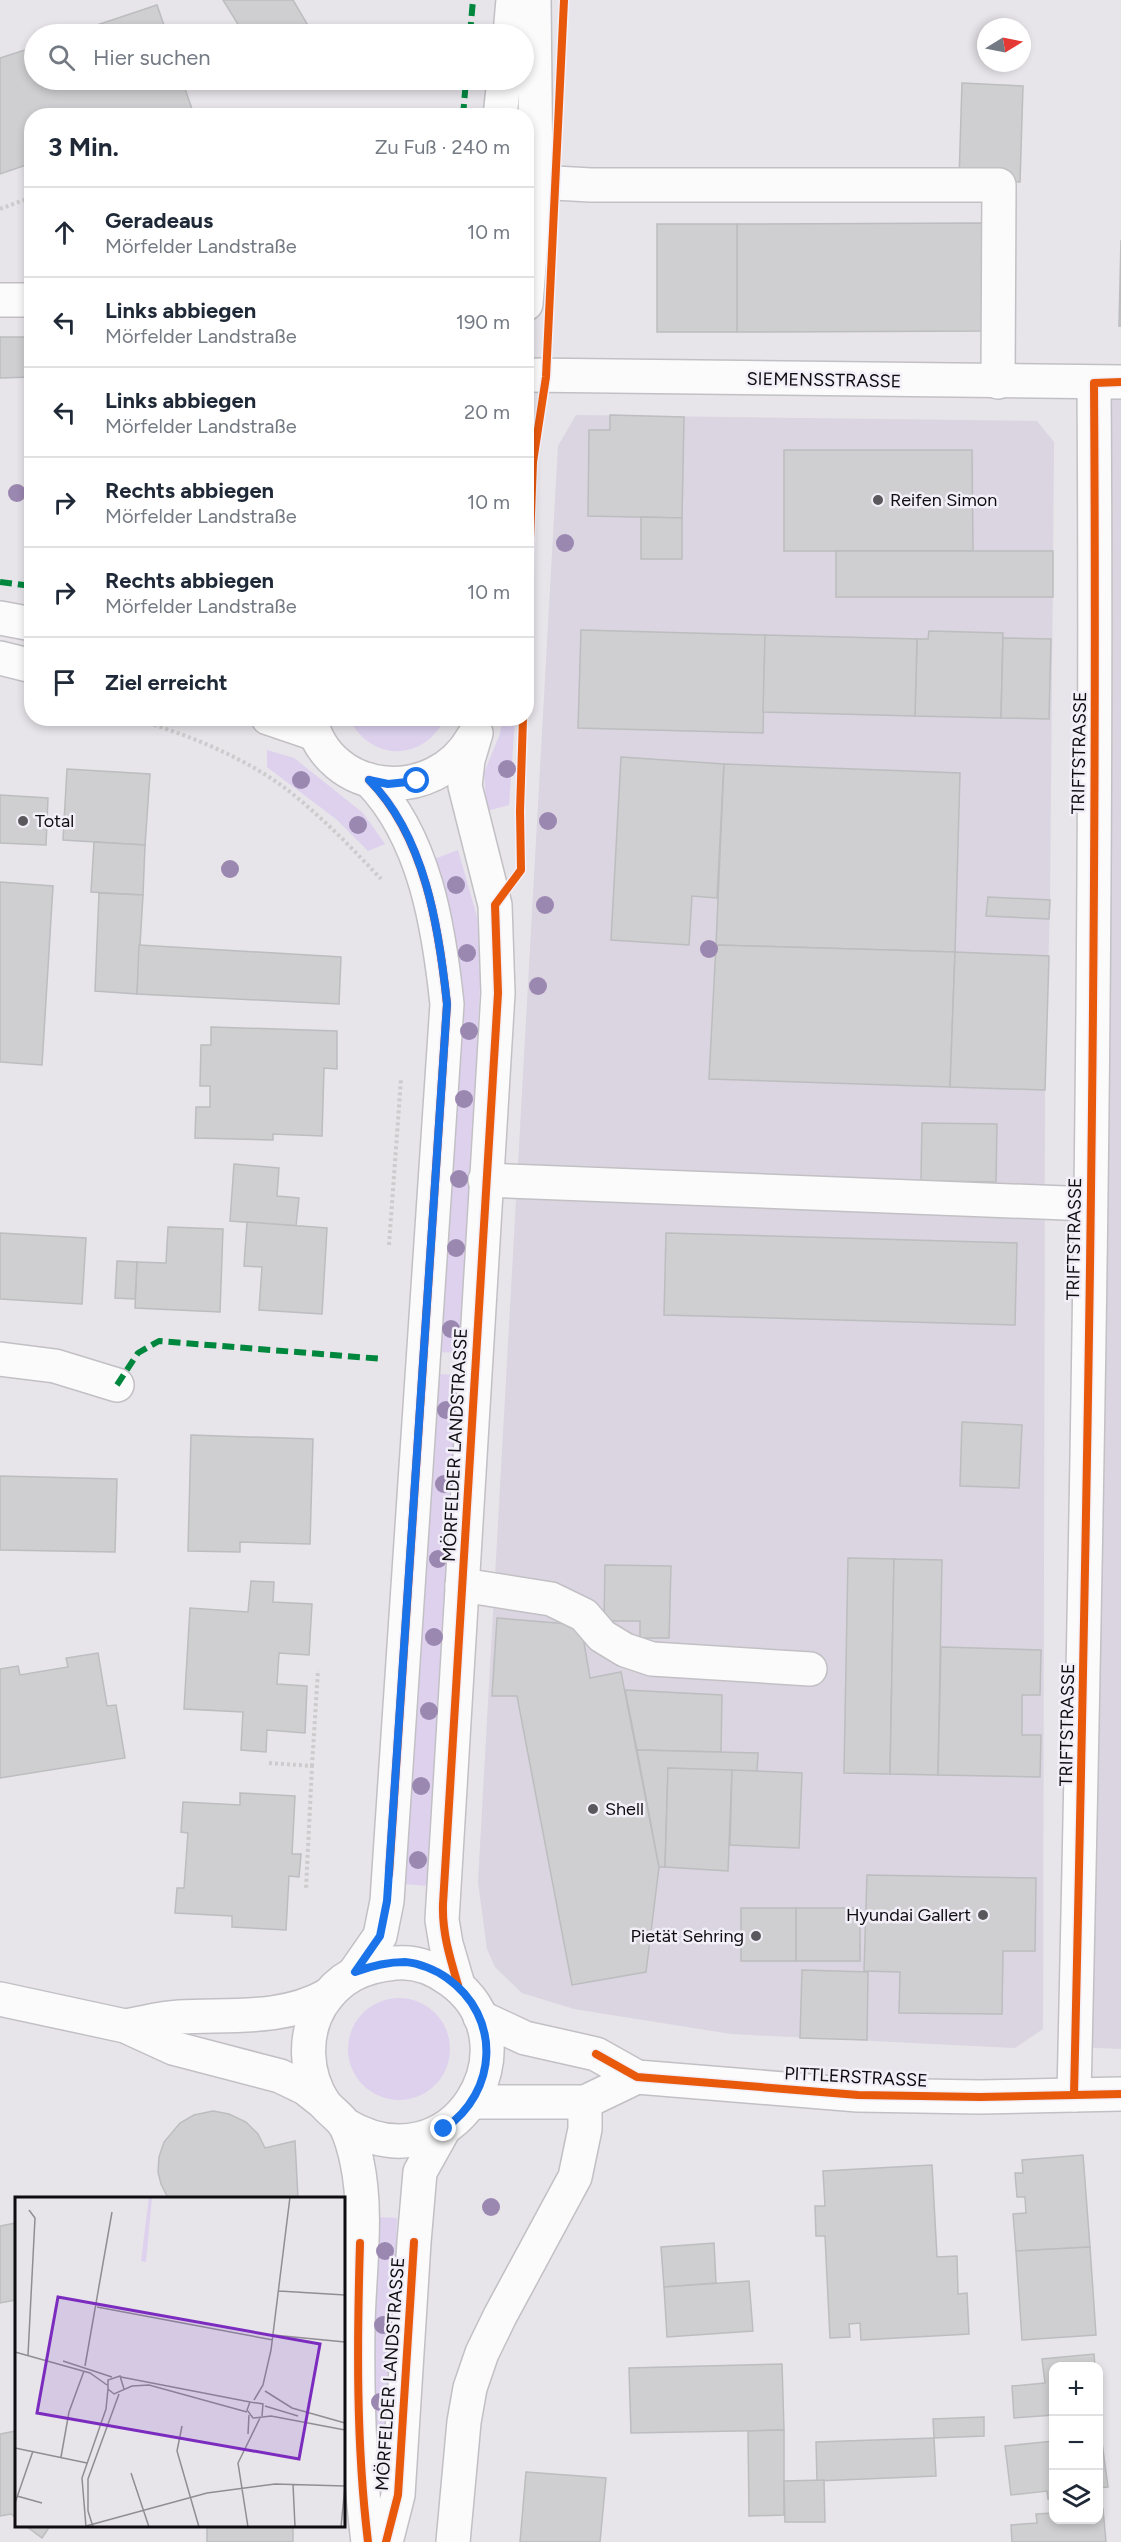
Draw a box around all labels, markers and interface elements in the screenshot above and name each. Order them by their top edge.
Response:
north arrow [977,18,1031,72]
search box [24,24,534,90]
icon: search [45,41,78,74]
text: Hier suchen [93,44,211,71]
text: 3 Min. [48,131,119,163]
text: Zu Fuß · 240 m [375,135,510,159]
text: Geradeaus [105,207,213,234]
icon: ahead [48,216,81,249]
text: 10 m [467,220,510,244]
text: Mörfelder Landstraße [105,234,297,258]
text: Links abbiegen [105,297,256,324]
icon: left [48,306,81,339]
text: 190 m [456,310,510,334]
text: Mörfelder Landstraße [105,324,297,348]
street label: SIEMENSSTRASSE [746,368,902,392]
text: Links abbiegen [105,387,256,414]
icon: left [48,396,81,429]
text: 20 m [464,400,510,424]
text: Mörfelder Landstraße [105,414,297,438]
text: Rechts abbiegen [105,477,274,504]
icon: right [48,486,81,519]
place label: Reifen Simon [890,489,997,511]
text: 10 m [467,490,510,514]
marker: Reifen Simon [871,493,885,507]
text: Mörfelder Landstraße [105,504,297,528]
text: Rechts abbiegen [105,567,274,594]
icon: right [48,576,81,609]
text: 10 m [467,580,510,604]
text: Mörfelder Landstraße [105,594,297,618]
icon: arrive [48,666,81,699]
text: Ziel erreicht [105,669,228,696]
street label: TRIFTSTRASSE [1067,691,1091,815]
route start [403,767,429,793]
place label: Total [35,810,74,832]
marker: Total [16,814,30,828]
street label: TRIFTSTRASSE [1062,1177,1086,1301]
street label: MÖRFELDER LANDSTRASSE [438,1328,472,1562]
street label: TRIFTSTRASSE [1055,1663,1079,1787]
place label: Shell [605,1798,644,1820]
marker: Shell [586,1802,600,1816]
place label: Hyundai Gallert [846,1904,971,1926]
marker: Hyundai Gallert [976,1908,990,1922]
place label: Pietät Sehring [631,1925,744,1947]
marker: Pietät Sehring [749,1929,763,1943]
street label: PITTLERSTRASSE [784,2062,928,2092]
route end [430,2115,456,2141]
inset map [15,2197,345,2527]
street label: MÖRFELDER LANDSTRASSE [371,2256,409,2492]
map controls [1049,2362,1103,2524]
button: + [1049,2362,1103,2416]
button: − [1049,2416,1103,2470]
button: layers [1049,2470,1103,2524]

